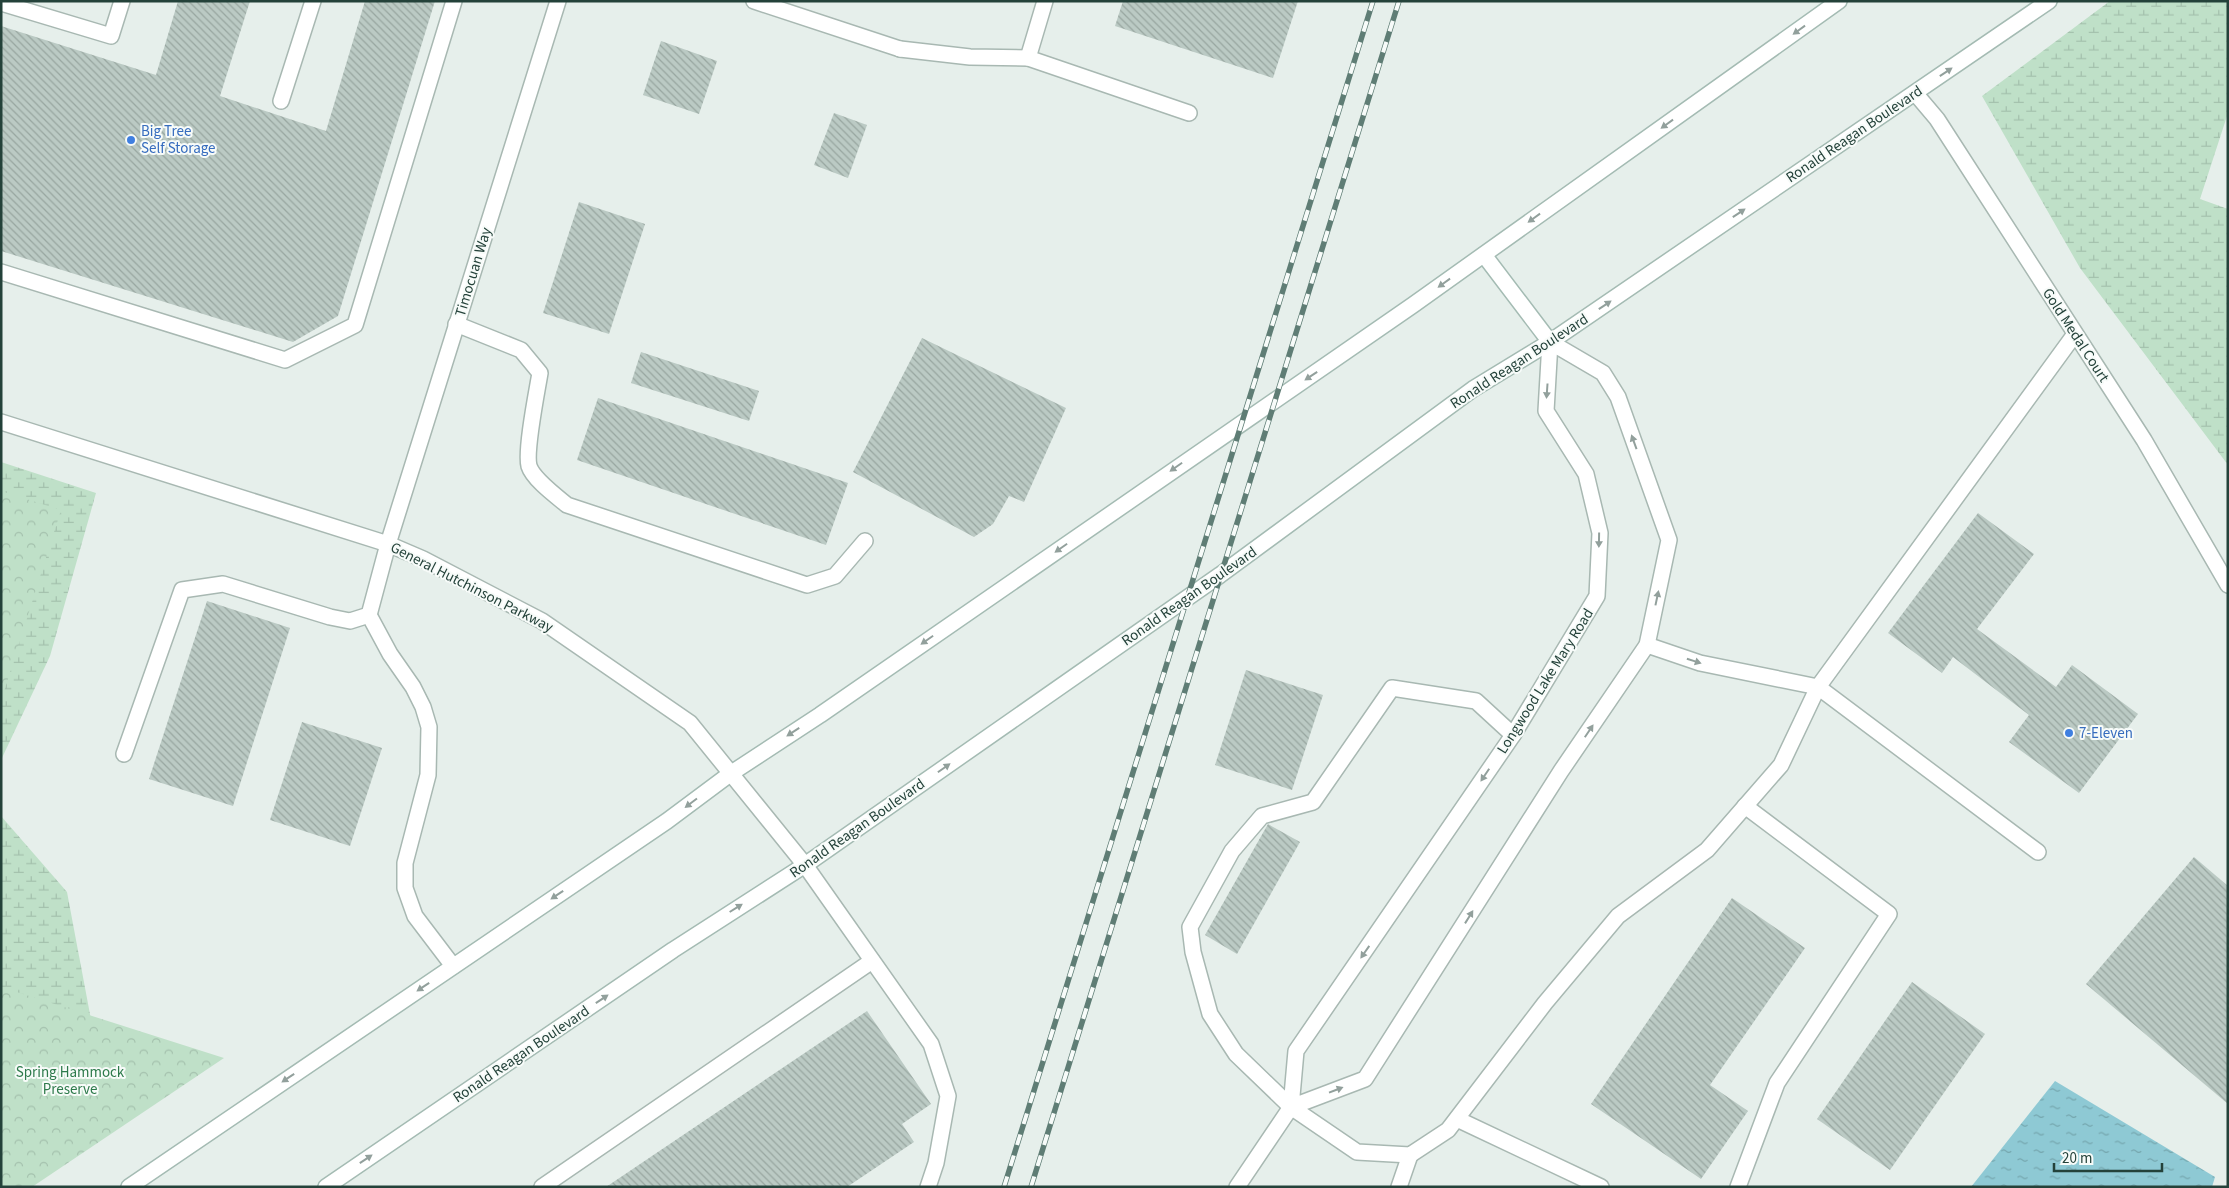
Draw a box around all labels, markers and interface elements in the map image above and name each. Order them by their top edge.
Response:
one-way arrow [1793,24,1806,35]
one-way arrow [1939,67,1952,77]
street label: Ronald Reagan Boulevard [1782,81,1927,188]
one-way arrow [1660,119,1674,129]
place label: Big Tree Self Storage [141,121,216,159]
marker: Big Tree Self Storage [125,134,137,146]
one-way arrow [1732,208,1746,218]
one-way arrow [1528,213,1541,223]
street label: Timocuan Way [450,225,497,319]
one-way arrow [1437,278,1451,288]
street label: Gold Medal Court [2037,284,2114,387]
one-way arrow [1598,300,1612,310]
street label: Ronald Reagan Boulevard [1446,309,1592,414]
one-way arrow [1304,371,1317,381]
one-way arrow [1543,383,1551,399]
one-way arrow [1630,435,1638,450]
one-way arrow [1170,462,1183,472]
one-way arrow [1595,532,1603,548]
street label: General Hutchinson Parkway [387,537,557,638]
street label: Ronald Reagan Boulevard [1117,542,1261,651]
one-way arrow [1054,543,1067,553]
one-way arrow [1653,590,1661,605]
street label: Longwood Lake Mary Road [1492,604,1599,758]
one-way arrow [920,635,934,645]
one-way arrow [1686,657,1701,665]
place label: 7-Eleven [2079,723,2133,744]
one-way arrow [1584,724,1594,738]
marker: 7-Eleven [2063,727,2075,739]
one-way arrow [787,728,800,737]
one-way arrow [937,763,950,773]
one-way arrow [1480,769,1490,782]
street label: Ronald Reagan Boulevard [785,774,929,883]
one-way arrow [684,798,698,808]
one-way arrow [550,890,564,900]
one-way arrow [730,903,743,912]
one-way arrow [1464,910,1473,924]
one-way arrow [1360,945,1370,959]
one-way arrow [416,982,429,991]
one-way arrow [595,994,608,1003]
street label: Ronald Reagan Boulevard [449,1001,594,1108]
park label: Spring Hammock Preserve [16,1062,125,1100]
one-way arrow [282,1073,295,1083]
one-way arrow [1329,1086,1344,1093]
scale bar [2054,1140,2162,1172]
text: 20 m [2062,1148,2092,1169]
one-way arrow [359,1154,373,1164]

